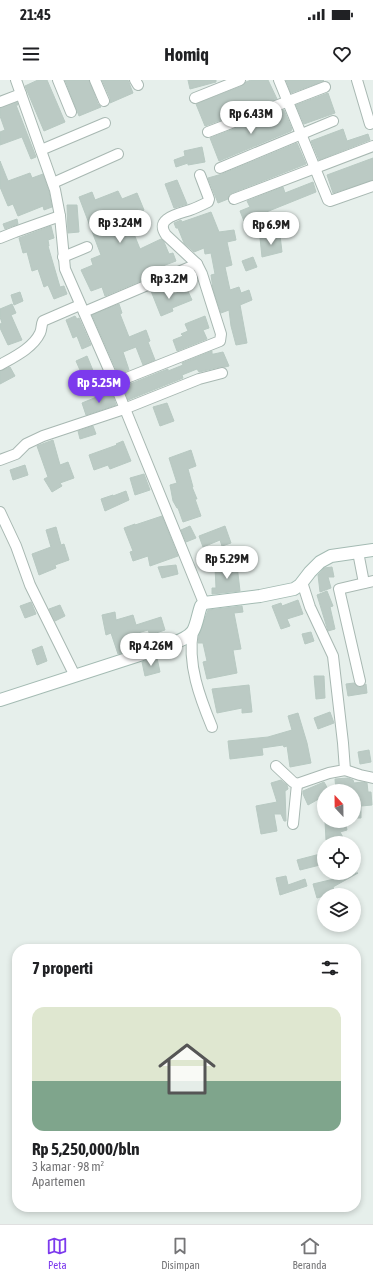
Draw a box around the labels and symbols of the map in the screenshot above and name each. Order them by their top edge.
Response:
pin: Rp 6.43M [210,101,292,135]
pin: Rp 3.24M [79,210,161,244]
pin: Rp 6.9M [234,212,308,246]
pin: Rp 3.2M [132,266,206,300]
pin: Rp 5.25M [58,370,140,404]
pin: Rp 5.29M [186,546,268,580]
pin: Rp 4.26M [110,633,192,667]
north arrow [317,784,361,828]

